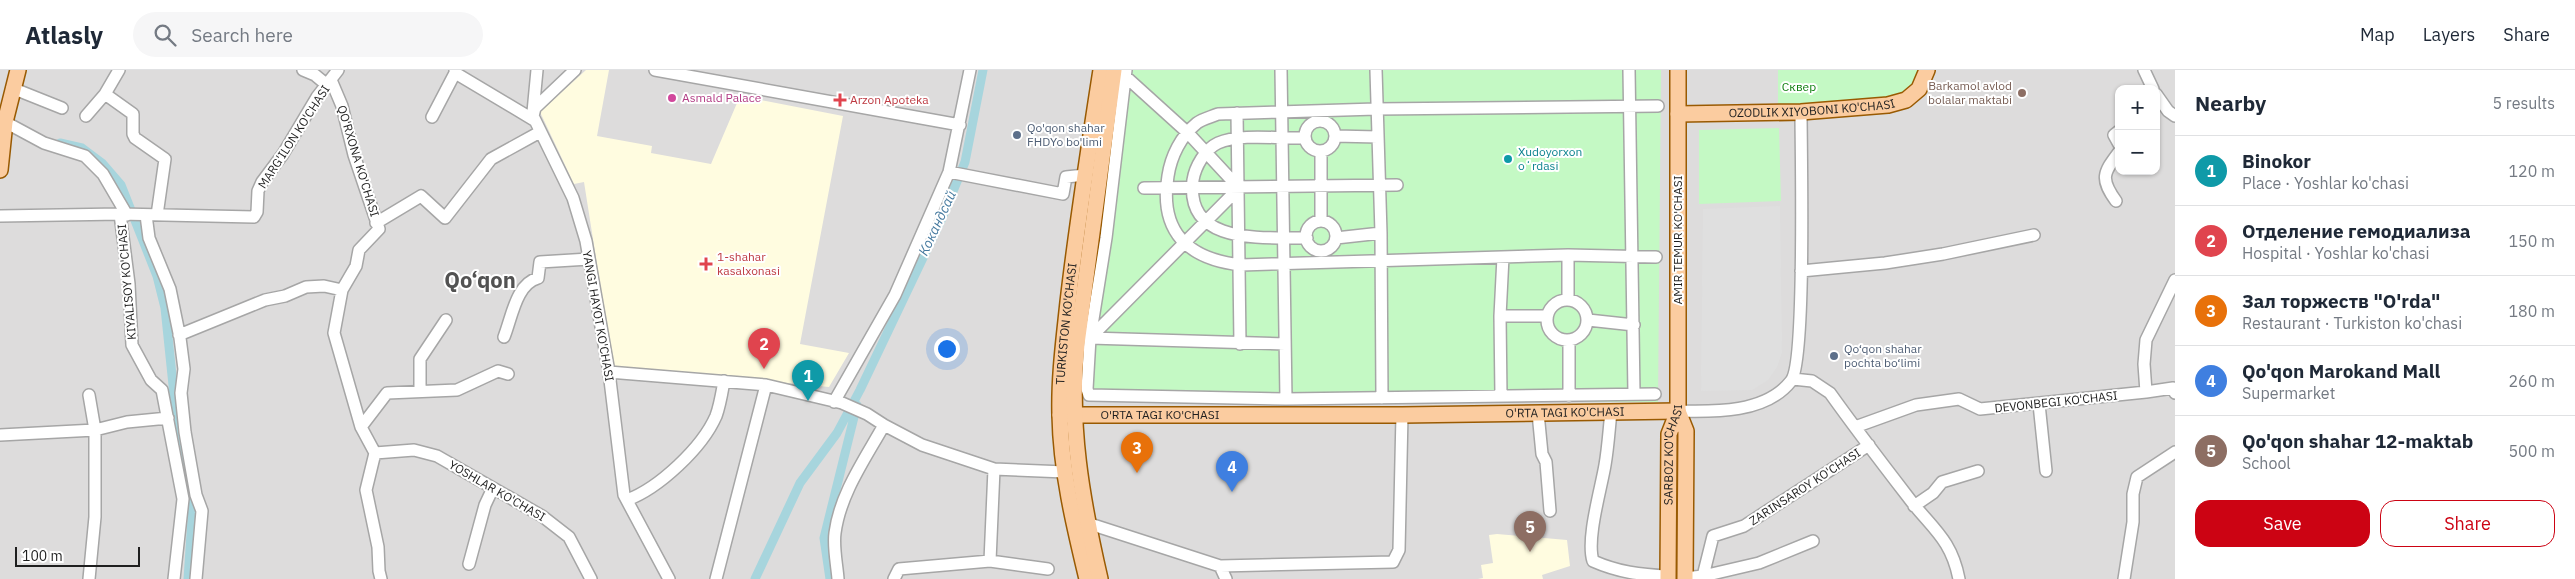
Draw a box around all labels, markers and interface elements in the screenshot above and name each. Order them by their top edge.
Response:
search box [133,12,483,57]
text: Atlasly [25,19,103,51]
icon: search [151,21,179,49]
text: Search here [191,23,293,47]
text: Map [2360,23,2395,46]
text: Layers [2423,23,2475,46]
text: Share [2503,23,2550,46]
place label: Barkamol avlod bolalar maktabi [1928,78,2012,107]
park label: Сквер [1782,79,1816,94]
street label: MARG'ILON KO'CHASI [255,82,333,191]
map controls [2115,85,2160,175]
button: + [2115,85,2160,130]
marker: Barkamol avlod bolalar maktabi [2016,87,2028,99]
text: Nearby [2195,89,2266,117]
place label: Asmald Palace [682,90,762,105]
marker: Asmald Palace [666,92,678,104]
place label: Arzon Apoteka [850,92,929,107]
text: 5 results [2492,93,2555,113]
marker: Arzon Apoteka [834,94,846,106]
street label: OZODLIK XIYOBONI KO'CHASI [1728,95,1897,120]
street label: QO'RXONA KO'CHASI [334,103,383,219]
place label: Qo'qon shahar FHDYo bo'limi [1027,120,1105,149]
marker: Qo'qon shahar FHDYo bo'limi [1011,129,1023,141]
button: − [2115,130,2160,175]
place label: Xudoyorxon oʻrdasi [1518,144,1582,173]
text: Binokor [2242,149,2311,173]
marker: Xudoyorxon oʻrdasi [1502,153,1514,165]
text: 1 [2206,161,2216,181]
text: 120 m [2508,161,2555,181]
text: Place · Yoshlar ko'chasi [2242,173,2409,193]
street label: AMIR TEMUR KO'CHASI [1670,175,1685,304]
water label: Кокандсай [914,187,960,258]
text: Отделение гемодиализа [2242,219,2471,243]
street label: KIYALISOY KO'CHASI [114,223,139,341]
text: 2 [2206,231,2216,251]
text: 150 m [2508,231,2555,251]
text: Hospital · Yoshlar ko'chasi [2242,243,2430,263]
street label: YANGI HAYOT KO'CHASI [580,249,617,383]
place label: 1-shahar kasalxonasi [717,249,780,278]
marker: 1-shahar kasalxonasi [699,257,713,271]
street label: TURKISTON KO'CHASI [1052,262,1080,385]
district label: Qo‘qon [444,265,516,294]
text: Зал торжеств "O'rda" [2242,289,2440,313]
text: 3 [2206,301,2216,321]
text: 180 m [2508,301,2555,321]
text: Restaurant · Turkiston ko'chasi [2242,313,2462,333]
pin: 2 [748,328,780,369]
your location [934,336,960,362]
place label: Qo‘qon shahar pochta bo‘limi [1844,341,1922,370]
marker: Qo‘qon shahar pochta bo‘limi [1828,350,1840,362]
text: Qo'qon Marokand Mall [2242,359,2440,383]
pin: 1 [792,360,824,401]
text: 4 [2206,371,2216,391]
text: 260 m [2508,371,2555,391]
text: Supermarket [2242,383,2335,403]
street label: DEVONBEGI KO'CHASI [1994,388,2118,415]
street label: O'RTA TAGI KO'CHASI [1505,404,1625,420]
street label: SARBOZ KO'CHASI [1661,404,1685,505]
street label: O'RTA TAGI KO'CHASI [1101,407,1220,422]
text: Qo'qon shahar 12-maktab [2242,429,2473,453]
pin: 3 [1121,432,1153,473]
text: 5 [2206,441,2216,461]
text: 500 m [2508,441,2555,461]
street label: ZARINSAROY KO'CHASI [1746,445,1863,528]
pin: 4 [1216,451,1248,492]
text: School [2242,453,2291,473]
street label: YOSHLAR KO'CHASI [446,457,548,524]
button: Save [2195,500,2370,547]
button: Share [2380,500,2555,547]
pin: 5 [1514,511,1546,552]
scale bar [15,544,140,567]
text: 100 m [22,547,63,565]

